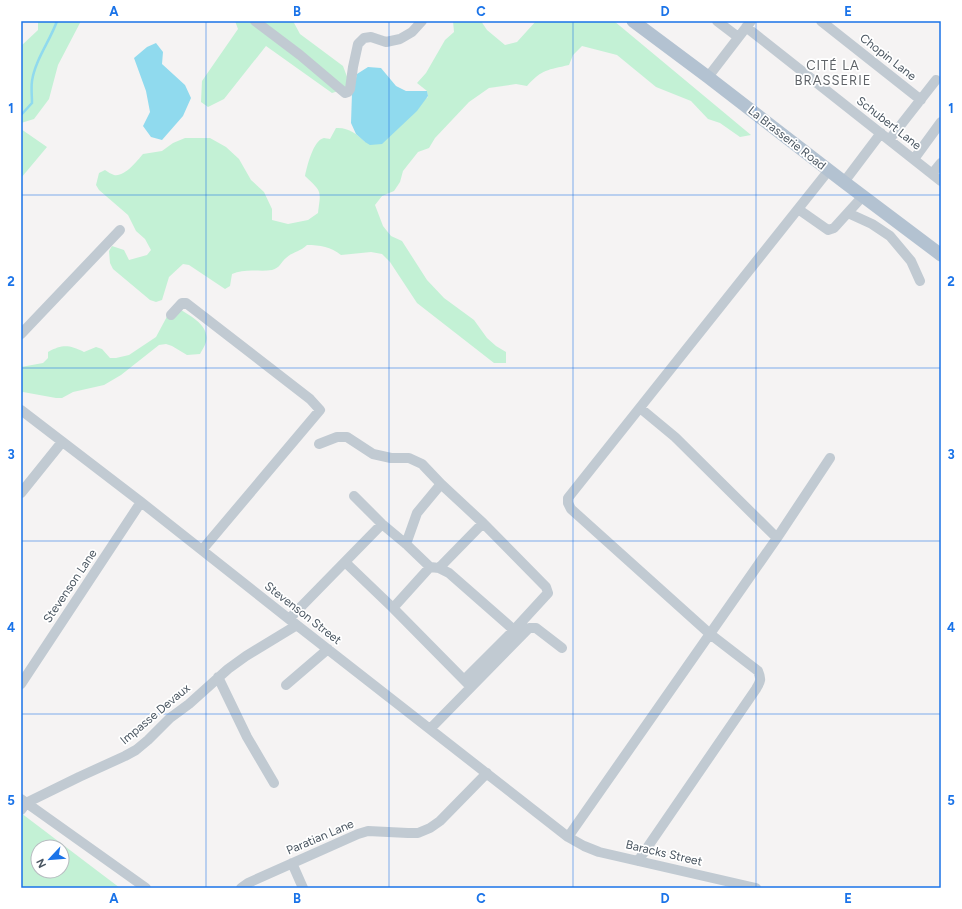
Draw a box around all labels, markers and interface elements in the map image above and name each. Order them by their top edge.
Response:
text: A [109,4,119,19]
text: B [293,4,301,19]
text: C [476,4,486,19]
text: D [660,4,670,19]
text: E [844,4,852,19]
street label: Chopin Lane [857,31,919,84]
district label: CITÉ LA BRASSERIE [795,58,871,88]
street label: Schubert Lane [854,93,924,153]
text: 1 [8,101,14,116]
text: 1 [948,101,954,116]
street label: La Brasserie Road [745,103,829,173]
text: 2 [7,274,15,289]
text: 2 [947,274,955,289]
text: 3 [7,447,15,462]
text: 3 [947,447,955,462]
street label: Stevenson Lane [40,546,100,625]
street label: Stevenson Street [262,579,344,648]
text: 4 [7,620,15,635]
text: 4 [947,620,955,635]
street label: Impasse Devaux [117,681,193,747]
text: 5 [7,793,15,808]
text: 5 [947,793,955,808]
street label: Paratian Lane [284,816,356,857]
street label: Baracks Street [624,837,704,869]
north arrow [30,839,70,879]
text: N [34,856,49,870]
text: A [109,891,119,906]
text: B [293,891,301,906]
text: C [476,891,486,906]
text: D [660,891,670,906]
text: E [844,891,852,906]

